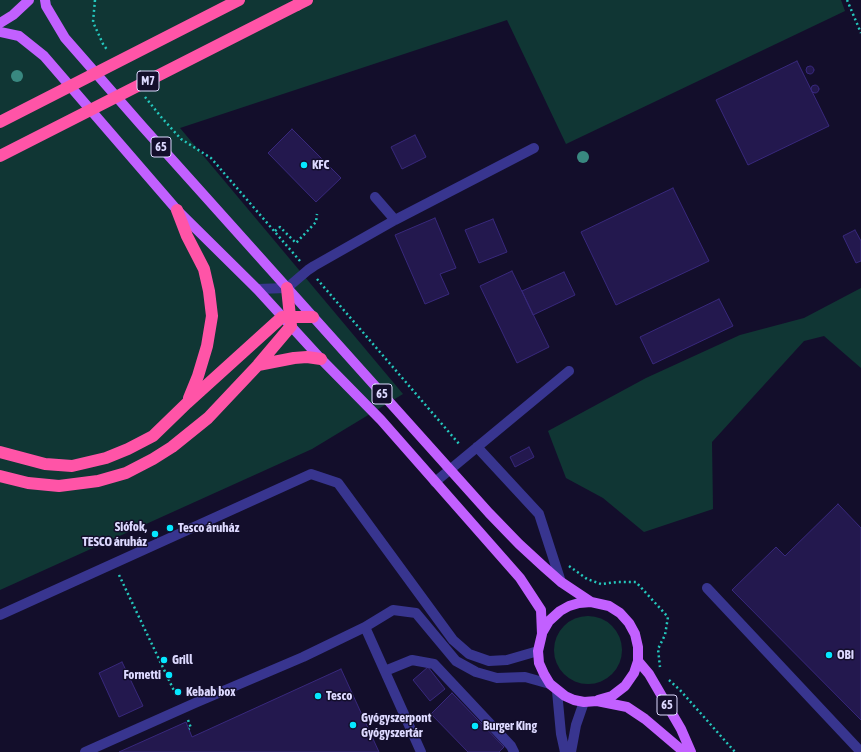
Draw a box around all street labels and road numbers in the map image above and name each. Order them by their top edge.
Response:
road number: M7 [137,71,159,91]
road number: 65 [151,137,171,157]
road number: 65 [372,384,392,404]
road number: 65 [657,695,677,715]

